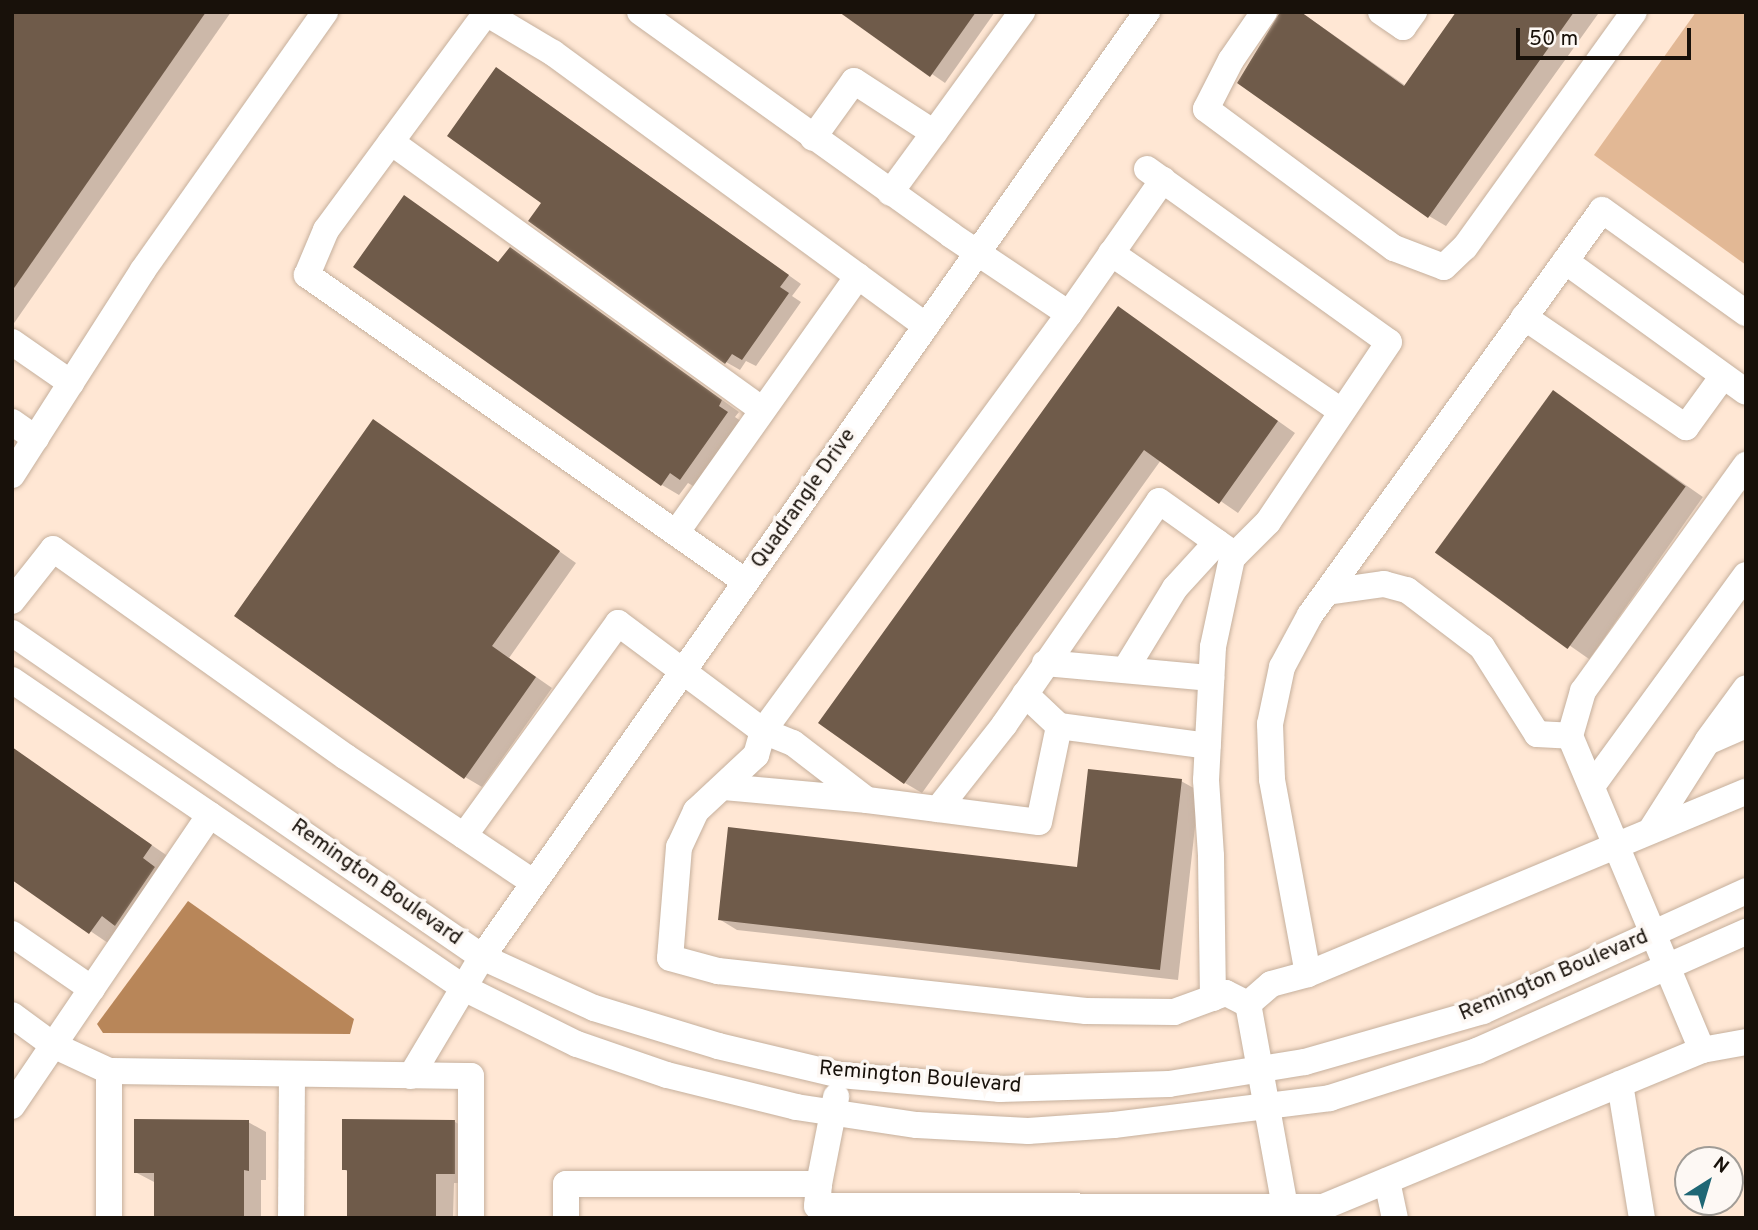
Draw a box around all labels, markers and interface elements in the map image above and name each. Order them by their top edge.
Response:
scale bar [1520,14,1695,58]
text: 50 m [1529,26,1578,53]
street label: Quadrangle Drive [746,424,862,574]
street label: Remington Boulevard [286,814,466,952]
street label: Remington Boulevard [1456,925,1652,1027]
street label: Remington Boulevard [818,1057,1022,1099]
north arrow [1674,1146,1744,1216]
text: N [1708,1152,1733,1180]

